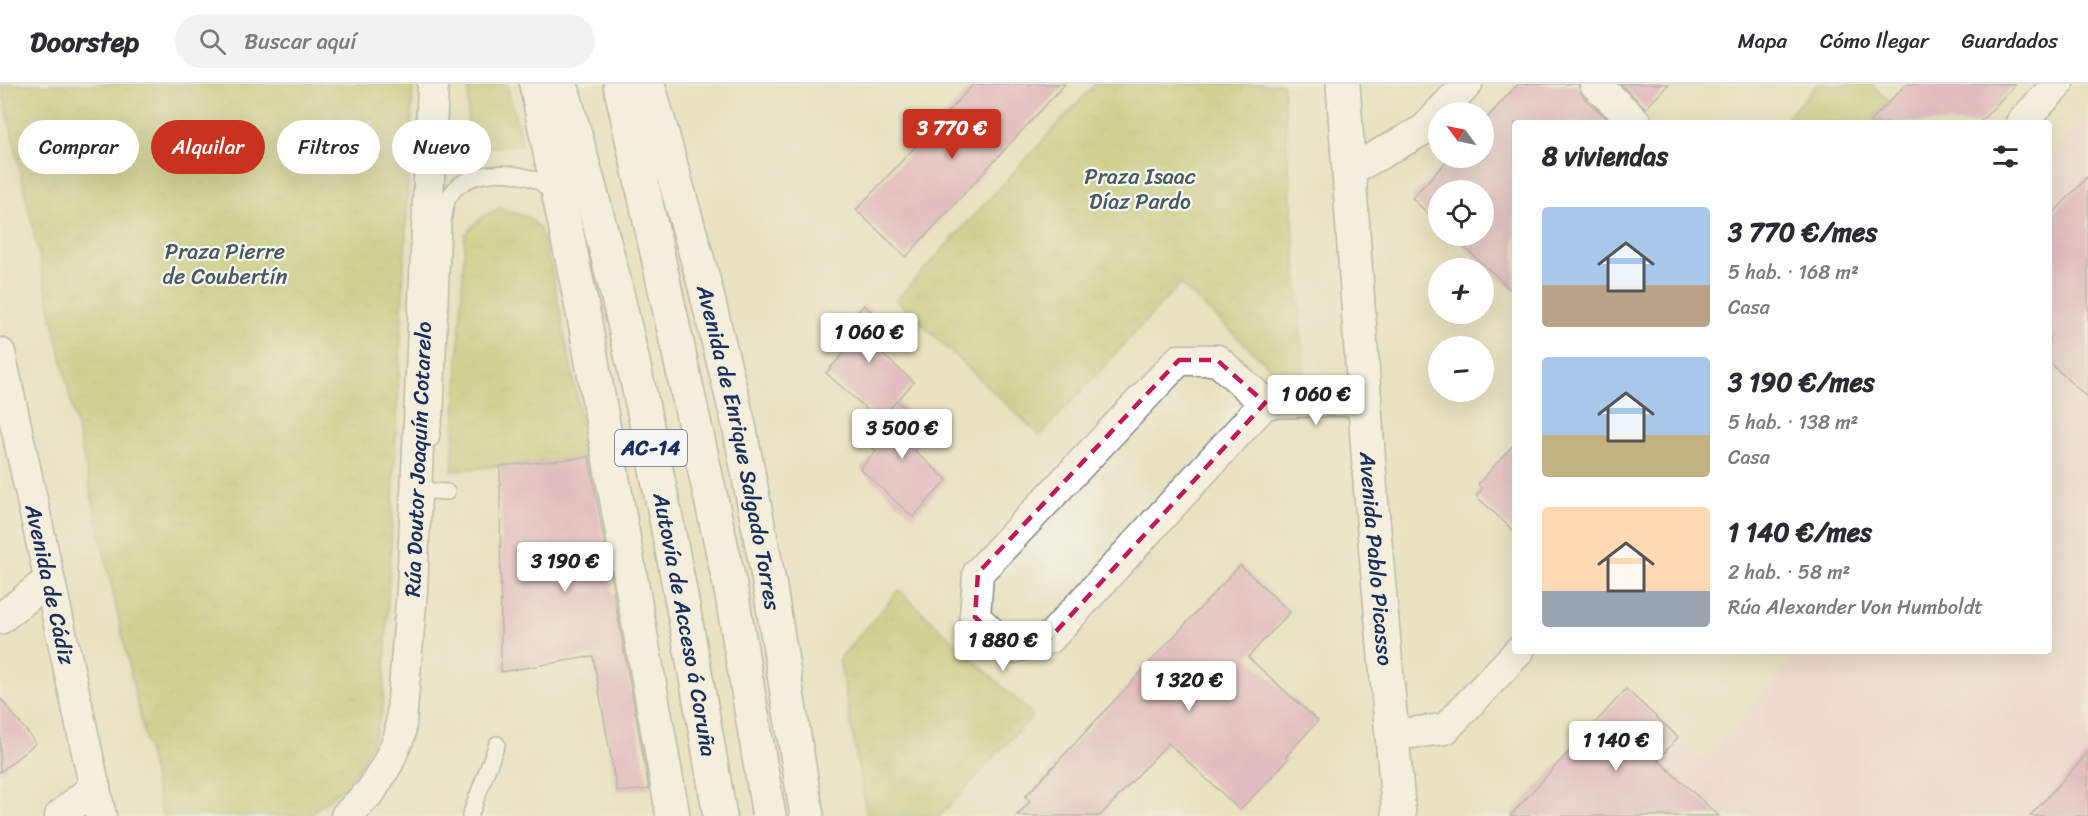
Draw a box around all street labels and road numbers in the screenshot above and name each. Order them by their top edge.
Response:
street label: Avenida de Enrique Salgado Torres [685,280,793,614]
street label: Rúa Doutor Joaquín Cotarelo [392,321,443,598]
road number: AC-14 [615,430,687,466]
street label: Avenida Pablo Picasso [1348,450,1405,667]
street label: Autovía de Acceso á Coruña [642,488,729,759]
street label: Avenida de Cádiz [14,499,87,669]

